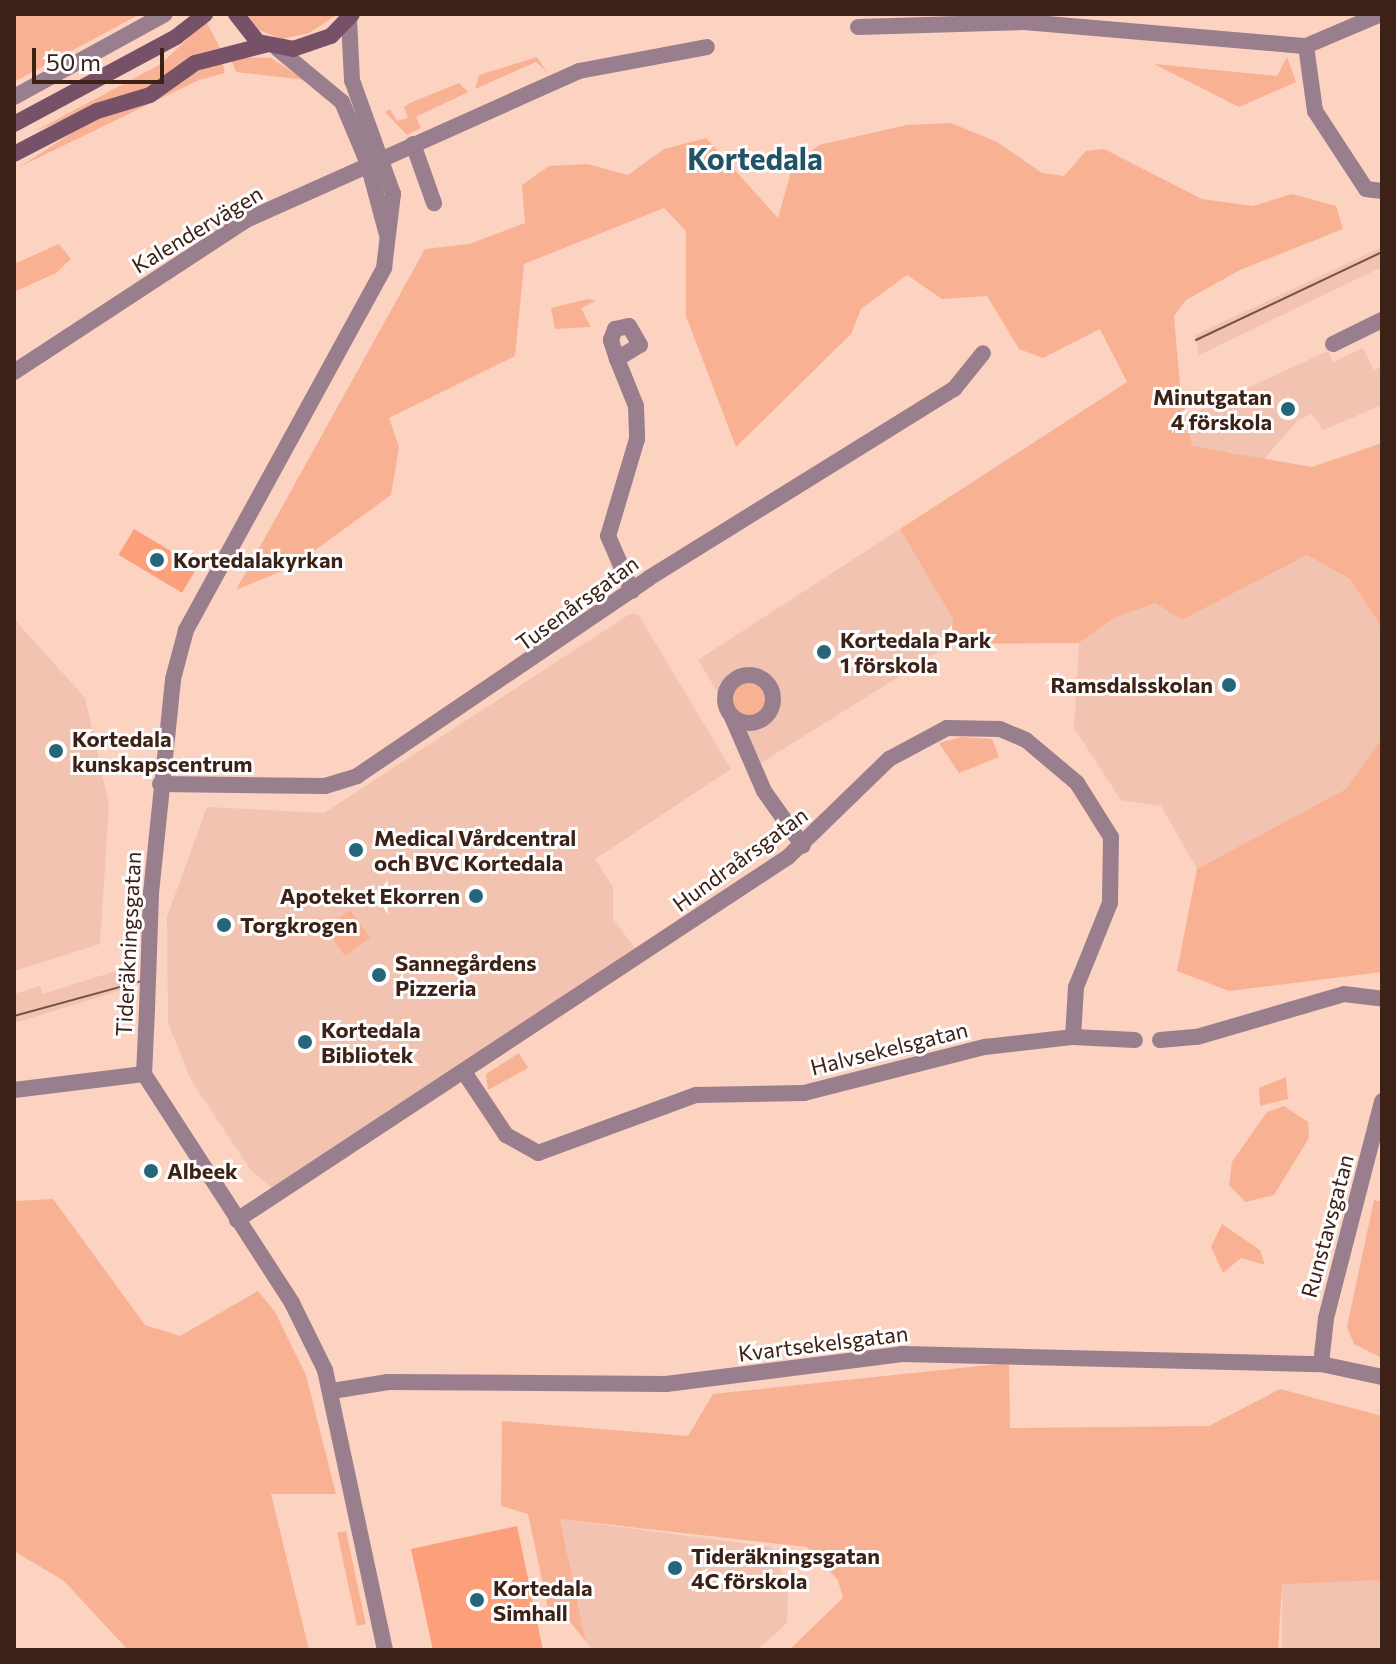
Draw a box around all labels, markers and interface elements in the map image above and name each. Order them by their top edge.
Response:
scale bar [36,32,168,82]
text: 50 m [46,47,101,76]
district label: Kortedala [687,140,823,176]
street label: Kalendervägen [127,180,267,278]
place label: Minutgatan 4 förskola [1153,383,1272,434]
marker: Minutgatan 4 förskola [1279,400,1297,418]
place label: Kortedalakyrkan [173,547,343,573]
street label: Tusenårsgatan [511,550,643,656]
marker: Kortedalakyrkan [148,551,166,569]
place label: Kortedala Park 1 förskola [840,626,991,678]
marker: Kortedala Park 1 förskola [815,643,833,661]
place label: Ramsdalsskolan [1050,672,1213,698]
marker: Ramsdalsskolan [1220,676,1238,694]
place label: Kortedala kunskapscentrum [72,725,253,776]
marker: Kortedala kunskapscentrum [47,742,65,760]
street label: Hundraårsgatan [667,801,813,917]
place label: Medical Vårdcentral och BVC Kortedala [374,824,576,876]
marker: Medical Vårdcentral och BVC Kortedala [345,839,367,861]
street label: Tideräkningsgatan [110,851,146,1037]
place label: Apoteket Ekorren [280,883,460,909]
marker: Apoteket Ekorren [467,887,485,905]
place label: Torgkrogen [240,912,358,938]
marker: Torgkrogen [215,916,233,934]
place label: Sannegårdens Pizzeria [395,949,537,1000]
marker: Sannegårdens Pizzeria [370,966,388,984]
place label: Kortedala Bibliotek [321,1016,421,1068]
street label: Halvsekelsgatan [808,1016,970,1080]
marker: Kortedala Bibliotek [296,1033,314,1051]
street label: Runstavsgatan [1295,1151,1359,1301]
place label: Albeek [167,1158,238,1184]
marker: Albeek [142,1162,160,1180]
street label: Kvartsekelsgatan [737,1319,909,1367]
place label: Tideräkningsgatan 4C förskola [691,1542,880,1594]
marker: Tideräkningsgatan 4C förskola [666,1559,684,1577]
place label: Kortedala Simhall [493,1574,593,1626]
marker: Kortedala Simhall [468,1591,486,1609]

